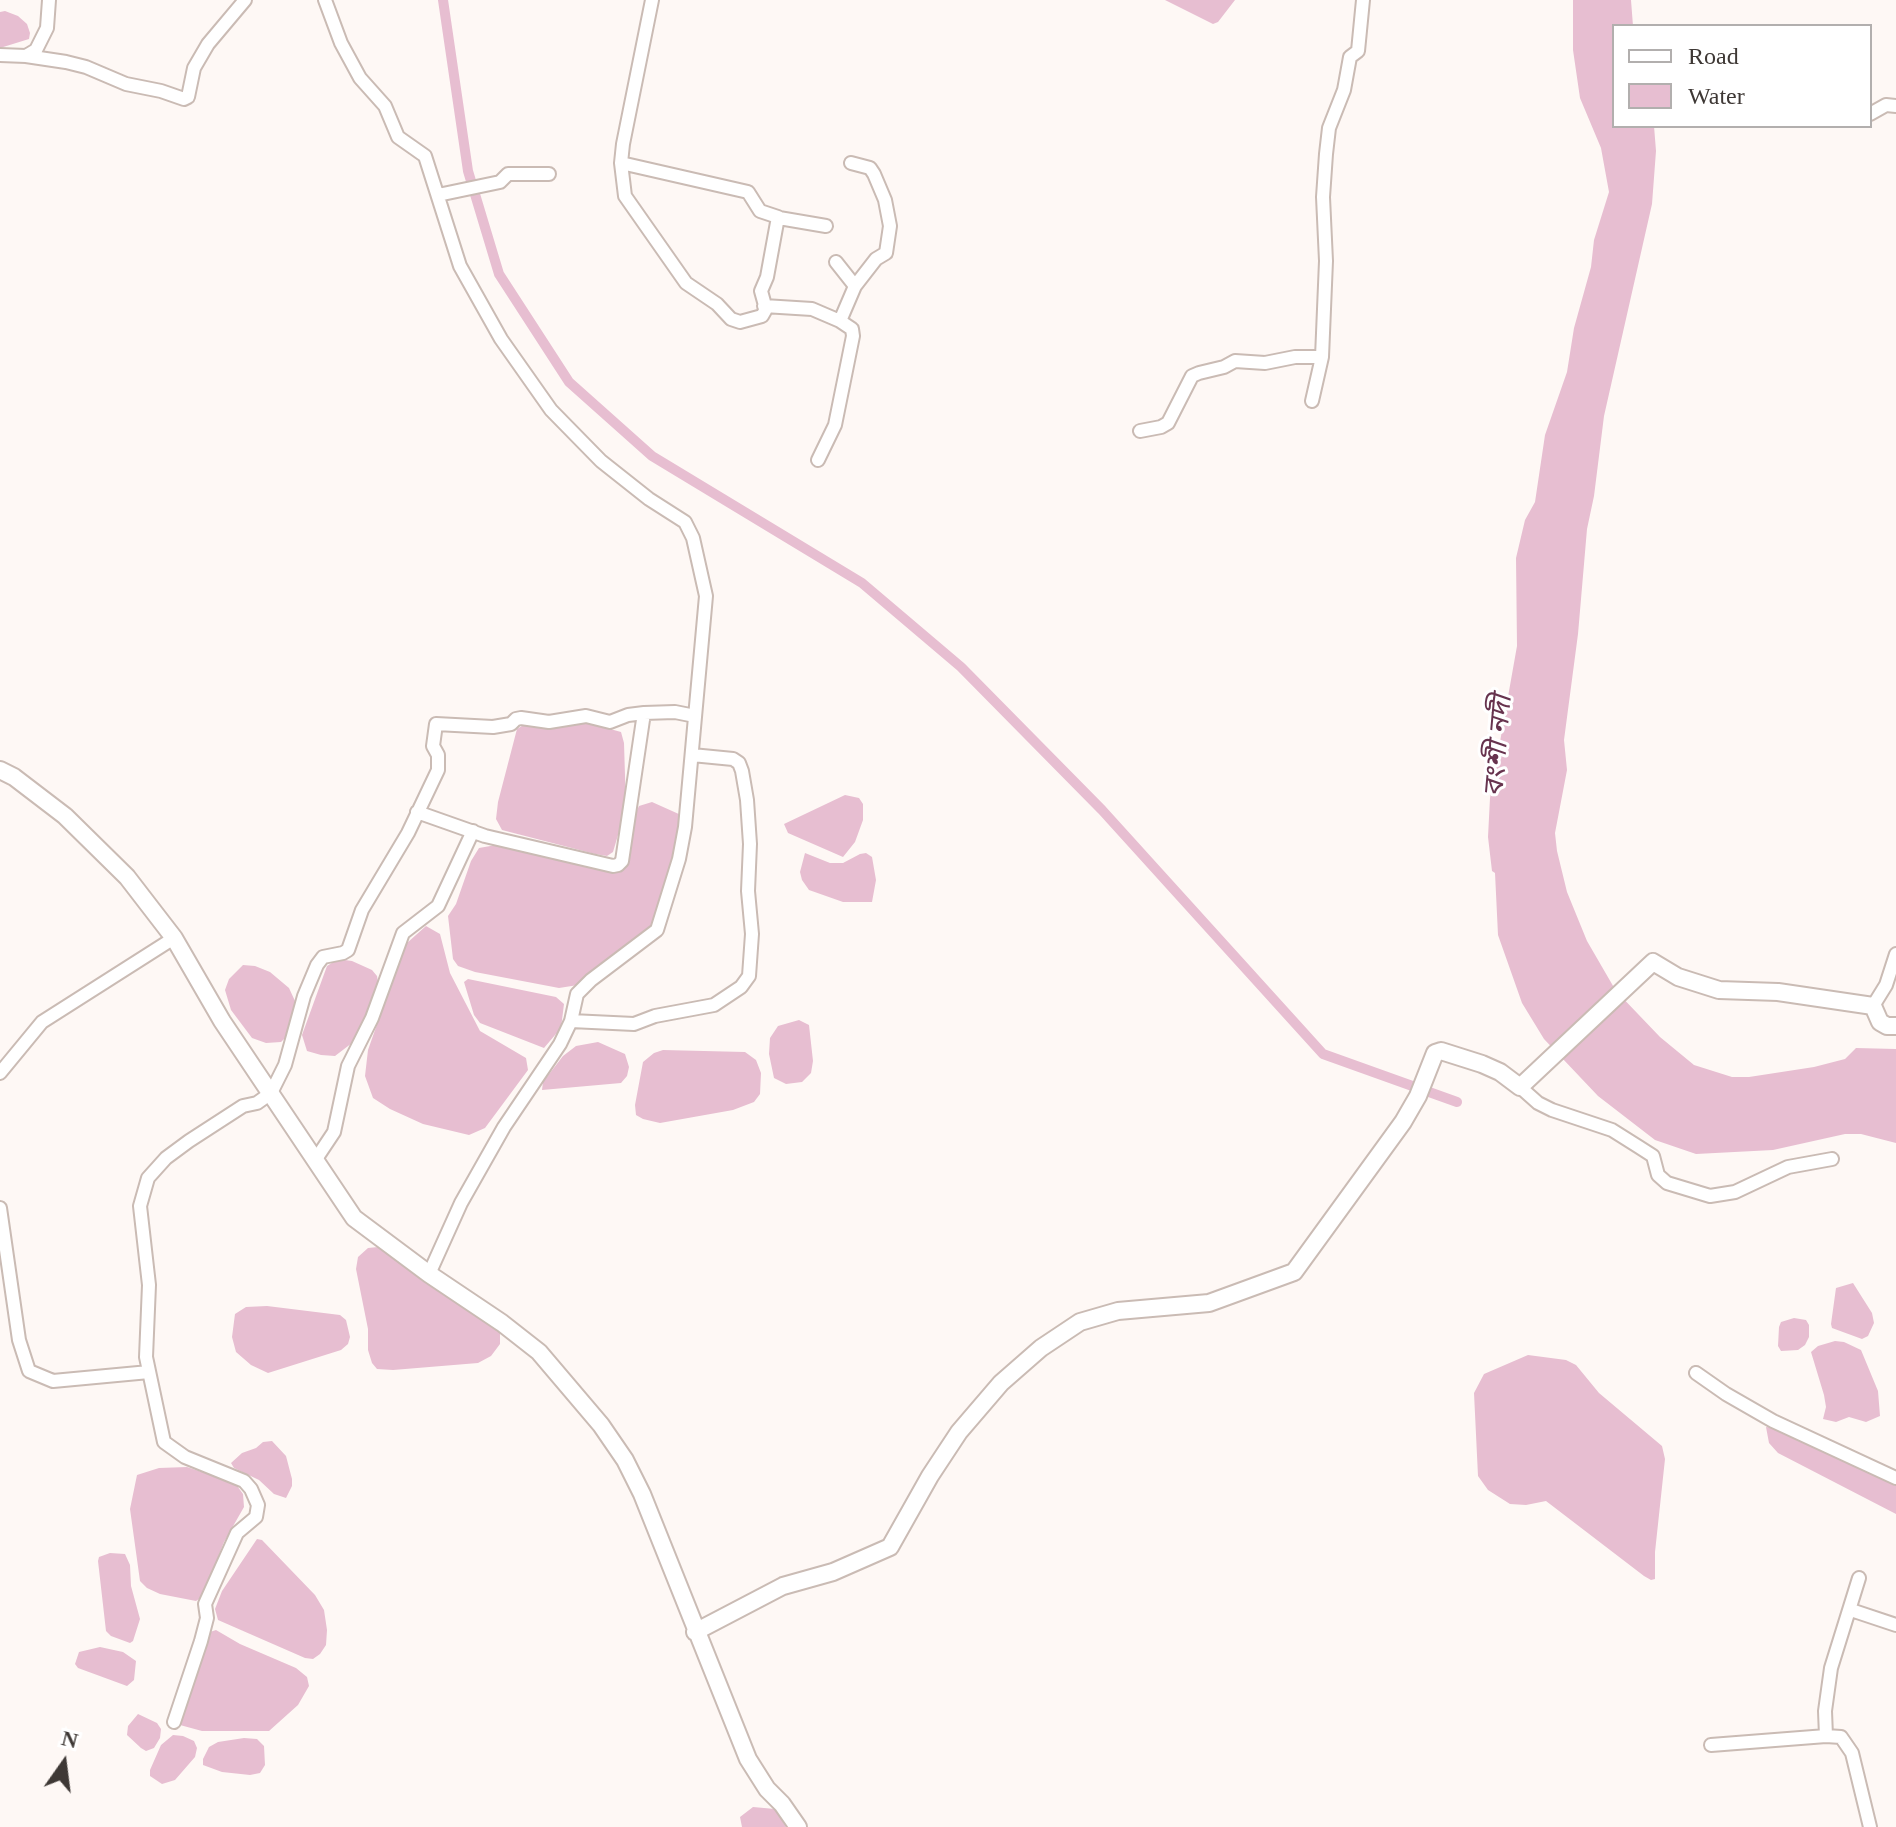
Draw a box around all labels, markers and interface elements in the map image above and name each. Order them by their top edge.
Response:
legend [1612,24,1872,128]
text: Road [1688,43,1739,69]
text: Water [1688,83,1745,109]
water label: বংশী নদী [1478,694,1520,798]
north arrow [24,1723,104,1803]
text: N [59,1725,81,1753]

